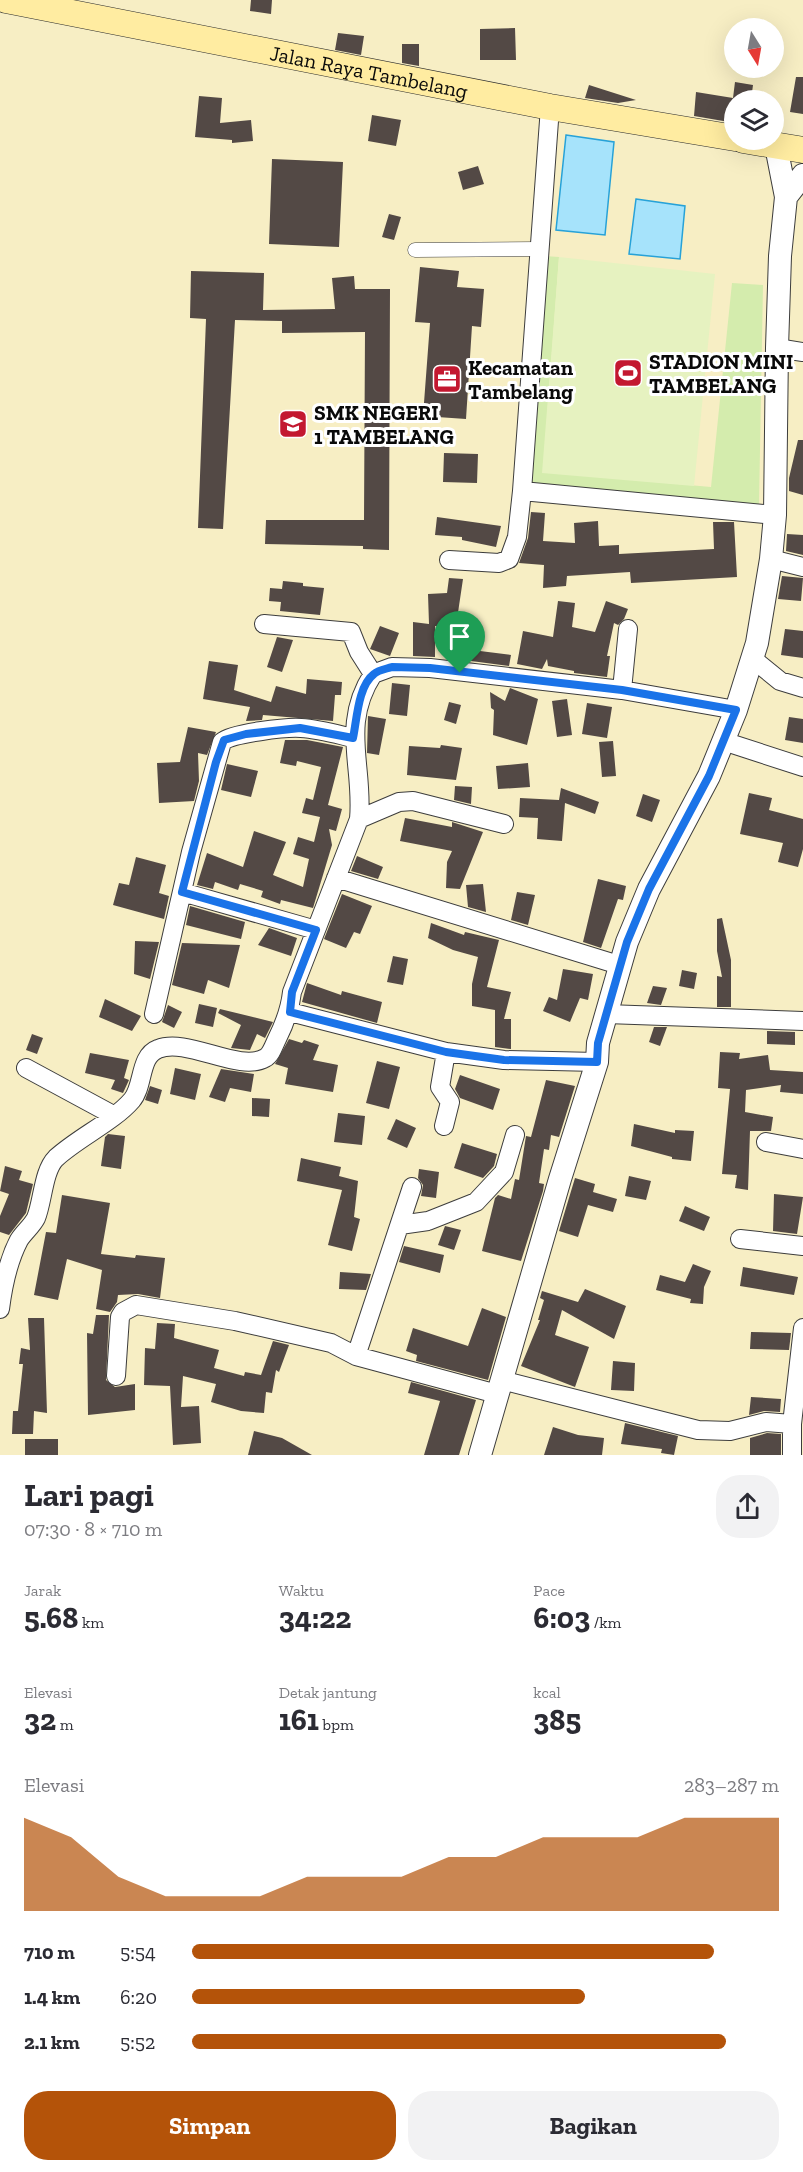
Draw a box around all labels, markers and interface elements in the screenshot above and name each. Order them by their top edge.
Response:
north arrow [724,18,784,78]
map controls [724,18,784,150]
street label: Jalan Raya Tambelang [268,40,470,103]
button: layers [724,90,784,150]
place label: STADION MINI TAMBELANG [649,349,793,398]
place label: Kecamatan Tambelang [468,355,574,404]
sports icon: STADION MINI TAMBELANG [612,357,644,389]
office icon: Kecamatan Tambelang [431,363,463,395]
place label: SMK NEGERI 1 TAMBELANG [314,400,454,449]
school or university icon: SMK NEGERI 1 TAMBELANG [277,408,309,440]
pin [434,611,485,673]
icon: arrive [443,620,476,653]
text: Lari pagi [24,1475,154,1514]
button: share [716,1475,779,1538]
text: 07:30 · 8 × 710 m [24,1517,162,1541]
text: Jarak [24,1581,61,1600]
text: Waktu [279,1581,324,1600]
text: Pace [533,1581,565,1600]
text: 5.68 [24,1600,78,1636]
text: 34:22 [279,1600,351,1636]
text: 6:03 [533,1600,590,1636]
text: km [78,1613,104,1632]
text: /km [590,1613,621,1632]
text: Elevasi [24,1683,72,1702]
text: Detak jantung [279,1683,377,1702]
text: kcal [533,1683,561,1702]
text: 32 [24,1702,56,1738]
text: 161 [279,1702,319,1738]
text: 385 [533,1702,581,1738]
text: m [56,1715,74,1734]
text: bpm [319,1715,354,1734]
text: Elevasi [24,1773,84,1797]
text: 283–287 m [684,1773,779,1797]
text: 710 m [24,1940,75,1964]
text: 5:54 [120,1940,156,1964]
text: 1.4 km [24,1985,80,2009]
text: 6:20 [120,1985,157,2009]
text: 2.1 km [24,2030,80,2054]
text: 5:52 [120,2030,155,2054]
button: Simpan [24,2091,396,2160]
button: Bagikan [408,2091,779,2160]

